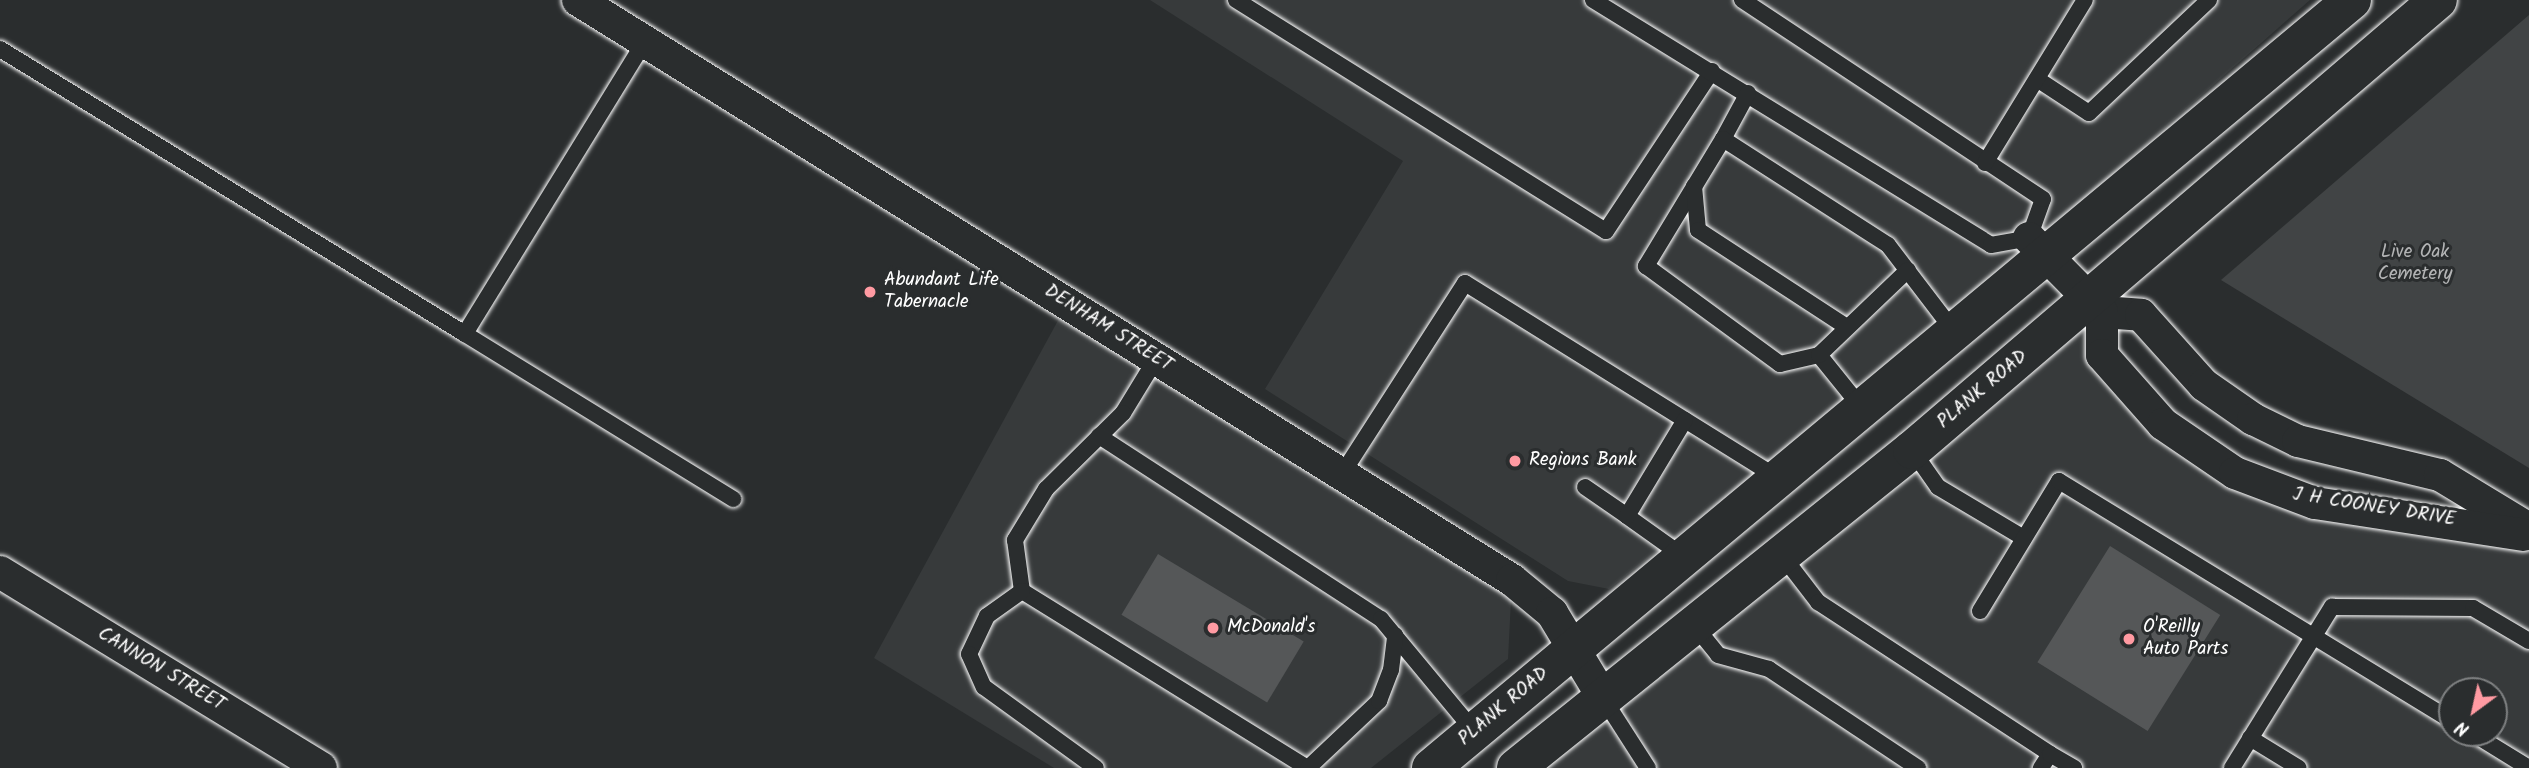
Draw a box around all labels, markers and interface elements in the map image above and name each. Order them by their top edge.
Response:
park label: Live Oak Cemetery [2378,242,2452,286]
place label: Abundant Life Tabernacle [884,270,999,314]
street label: DENHAM STREET [1040,280,1176,378]
marker: Abundant Life Tabernacle [862,284,878,300]
street label: PLANK ROAD [1933,346,2033,434]
place label: Regions Bank [1529,450,1637,472]
marker: Regions Bank [1507,453,1523,469]
street label: J H COONEY DRIVE [2291,484,2457,532]
place label: McDonald's [1227,617,1315,639]
place label: O'Reilly Auto Parts [2143,617,2228,661]
marker: McDonald's [1205,620,1221,636]
street label: CANNON STREET [93,623,229,717]
marker: O'Reilly Auto Parts [2121,631,2137,647]
street label: PLANK ROAD [1454,663,1554,751]
north arrow [2438,677,2508,747]
text: N [2449,712,2476,744]

